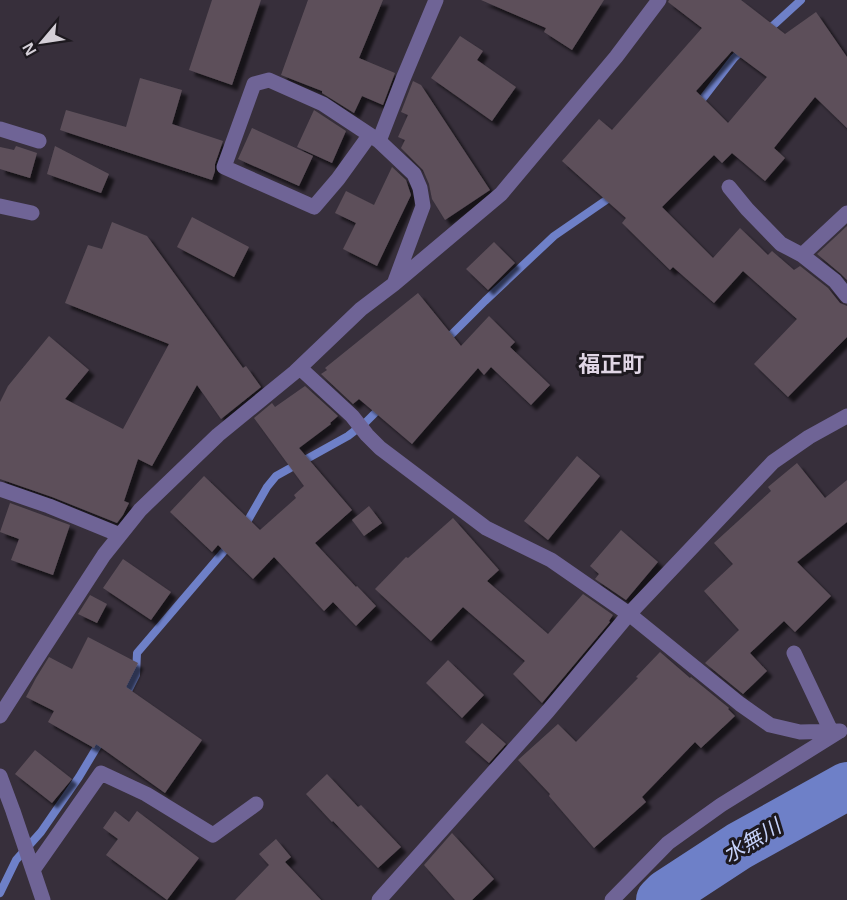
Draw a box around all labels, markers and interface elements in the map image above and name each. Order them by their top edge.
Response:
north arrow [12,12,72,72]
text: N [19,40,40,58]
district label: 福正町 [578,352,644,377]
water label: 水無川 [719,813,786,867]

